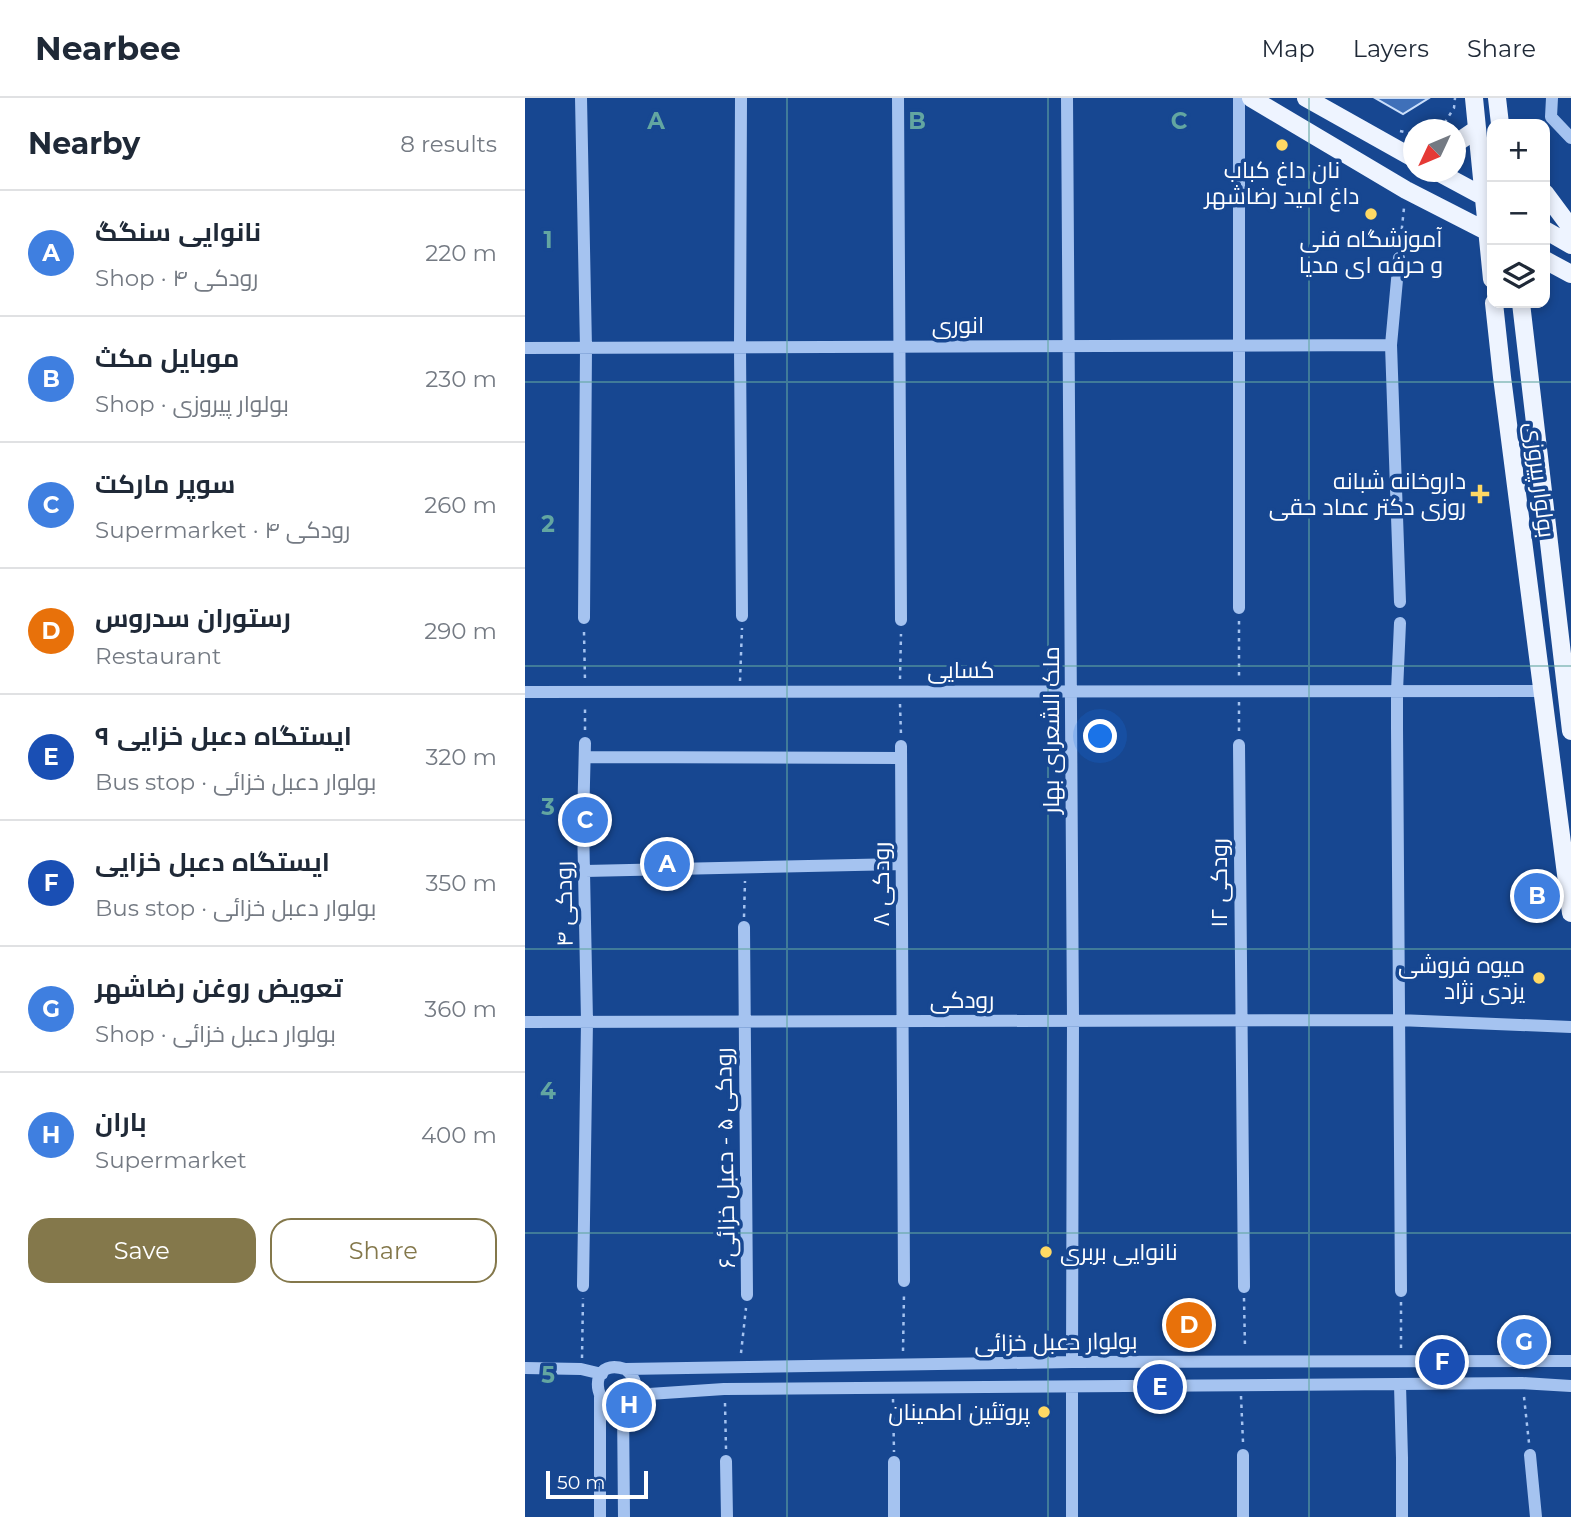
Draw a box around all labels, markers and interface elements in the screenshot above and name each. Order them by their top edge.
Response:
text: Nearbee [35,28,181,68]
text: Map [1261,34,1315,63]
text: Layers [1353,34,1429,63]
text: Share [1467,34,1536,63]
text: A [646,107,665,135]
text: B [908,107,926,135]
text: C [1171,107,1188,135]
north arrow [1403,119,1466,182]
map controls [1487,119,1550,308]
button: + [1487,119,1550,182]
text: Nearby [28,125,140,162]
text: 8 results [400,130,497,158]
marker: نان داغ کباب داغ امید رضاشهر [1274,137,1290,153]
place label: نان داغ کباب داغ امید رضاشهر [1203,156,1359,212]
button: − [1487,182,1550,245]
marker: آموزشگاه فنی و حرفه ای مدیا [1363,206,1379,222]
text: نانوایی سنگگ [95,216,261,248]
place label: آموزشگاه فنی و حرفه ای مدیا [1299,225,1443,279]
text: 1 [543,226,553,254]
text: A [42,239,60,267]
text: 220 m [425,239,497,267]
button: layers [1487,245,1550,308]
text: Shop · رودکی ۴ [95,264,258,292]
street label: انوری [932,311,984,339]
text: موبایل مکث [95,342,239,374]
text: B [42,365,60,393]
text: 230 m [425,365,497,393]
text: Shop · بولوار پیروزی [95,390,289,418]
street label: بولوار پیروزی [1518,421,1561,540]
place label: داروخانه شبانه روزی دکتر عماد حقی [1269,467,1466,521]
text: سوپر مارکت [95,468,235,500]
marker: داروخانه شبانه روزی دکتر عماد حقی [1472,486,1488,502]
text: C [43,491,59,519]
text: 260 m [424,491,497,519]
text: 2 [541,510,555,538]
text: Supermarket · رودکی ۴ [95,516,350,544]
text: رستوران سدروس [95,602,291,634]
text: D [42,617,61,645]
text: 290 m [424,617,497,645]
text: Restaurant [95,642,221,670]
street label: ملک الشعرای بهار [1037,646,1065,816]
street label: کسایی [927,656,995,684]
your location [1083,719,1117,753]
text: ایستگاه دعبل خزایی ۹ [95,720,352,752]
text: E [43,743,59,771]
text: 320 m [425,743,497,771]
text: Bus stop · بولوار دعبل خزائی [95,768,376,796]
text: 3 [540,793,555,821]
pin: C [562,794,608,846]
pin: A [644,838,690,890]
street label: رودکی ۱۲ [1205,838,1233,928]
street label: رودکی ۸ [867,842,895,926]
text: ایستگاه دعبل خزایی [95,846,330,878]
street label: رودکی ۴ [549,861,579,947]
text: F [44,869,58,897]
text: 350 m [426,869,497,897]
pin: B [1514,870,1560,922]
text: Bus stop · بولوار دعبل خزائی [95,894,376,922]
place label: میوه فروشی یزدی نژاد [1398,951,1525,1005]
marker: میوه فروشی یزدی نژاد [1531,970,1547,986]
text: تعویض روغن رضاشهر [95,972,342,1004]
street label: رودکی [930,986,994,1014]
text: G [42,995,60,1023]
text: 360 m [424,995,497,1023]
text: Shop · بولوار دعبل خزائی [95,1020,336,1048]
street label: رودکی ۵ - دعبل خزائی۶ [709,1047,741,1269]
text: 4 [540,1077,556,1105]
text: باران [95,1106,147,1138]
text: H [42,1121,60,1149]
text: 400 m [421,1121,497,1149]
text: Supermarket [95,1146,247,1174]
button: Save [28,1218,256,1283]
button: Share [270,1218,497,1283]
place label: نانوایی بربری [1060,1238,1178,1266]
marker: نانوایی بربری [1038,1244,1054,1260]
pin: D [1166,1299,1212,1351]
pin: G [1501,1316,1547,1368]
street label: بولوار دعبل خزائی [974,1327,1138,1357]
pin: F [1419,1336,1465,1388]
text: 5 [541,1361,555,1389]
pin: E [1137,1361,1183,1413]
pin: H [606,1379,652,1431]
place label: پروتئین اطمینان [888,1398,1030,1427]
marker: پروتئین اطمینان [1036,1404,1052,1420]
scale bar [546,1468,647,1500]
text: 50 m [557,1471,605,1494]

